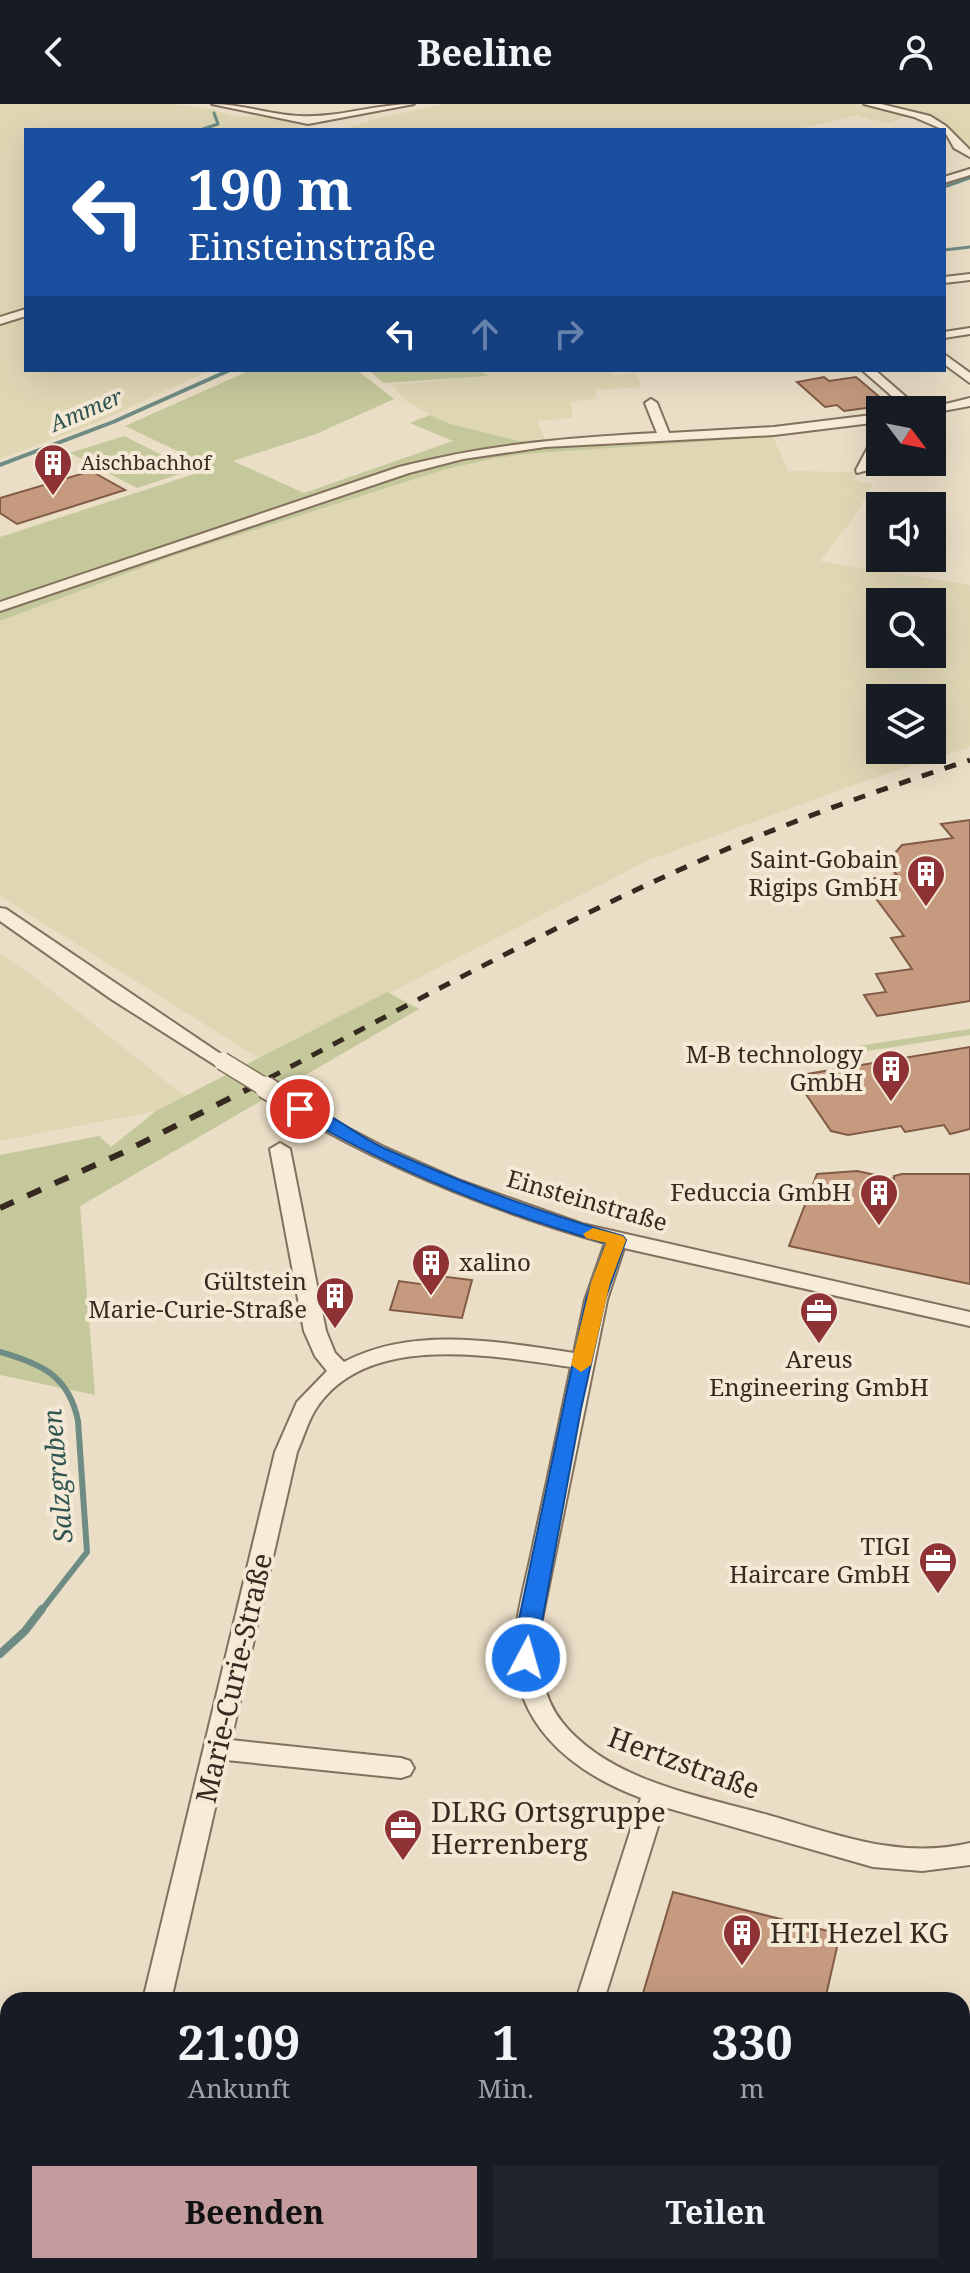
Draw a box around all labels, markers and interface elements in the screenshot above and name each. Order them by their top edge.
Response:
text: Beeline [417,28,553,77]
icon: back [32,30,76,74]
icon: person [894,30,938,74]
text: 190 m [188,150,353,226]
icon: left [56,160,160,264]
text: Einsteinstraße [188,222,436,271]
icon: left [379,312,423,356]
icon: ahead [463,312,507,356]
icon: right [547,312,591,356]
water label: Ammer [43,380,127,439]
north arrow [866,396,946,476]
map controls [866,396,946,764]
building icon: Aischbachhof [32,442,74,497]
place label: Aischbachhof [81,449,212,476]
button: sound [866,492,946,572]
button: search [866,588,946,668]
button: layers [866,684,946,764]
place label: Saint-Gobain Rigips GmbH [749,842,898,903]
building icon: Saint-Gobain Rigips GmbH [905,853,947,908]
place label: M-B technology GmbH [686,1037,863,1098]
building icon: M-B technology GmbH [870,1048,912,1103]
pin [266,1075,334,1143]
icon: arrive [278,1087,322,1131]
street label: Einsteinstraße [503,1161,671,1238]
building icon: Feduccia GmbH [858,1172,900,1227]
place label: Feduccia GmbH [670,1175,851,1208]
building icon: xalino [410,1242,452,1297]
place label: xalino [459,1245,531,1278]
place label: Gültstein Marie-Curie-Straße [88,1264,307,1325]
building icon: Gültstein Marie-Curie-Straße [314,1275,356,1330]
office icon: Areus Engineering GmbH [798,1290,840,1345]
place label: Areus Engineering GmbH [709,1342,929,1403]
water label: Salzgraben [33,1407,81,1545]
place label: TIGI Haircare GmbH [729,1529,910,1590]
office icon: TIGI Haircare GmbH [917,1540,959,1595]
street label: Marie-Curie-Straße [186,1549,280,1806]
position arrow [484,1616,568,1700]
street label: Hertzstraße [603,1717,765,1807]
place label: DLRG Ortsgruppe Herrenberg [431,1792,666,1862]
office icon: DLRG Ortsgruppe Herrenberg [382,1807,424,1862]
building icon: HTI Hezel KG [721,1912,763,1967]
place label: HTI Hezel KG [770,1913,948,1951]
text: 21:09 [177,2009,300,2074]
text: 1 [492,2009,519,2074]
text: 330 [711,2009,793,2074]
text: Ankunft [188,2070,290,2106]
text: Min. [478,2070,534,2106]
text: m [740,2070,764,2106]
button: Beenden [32,2166,477,2258]
button: Teilen [493,2166,938,2258]

